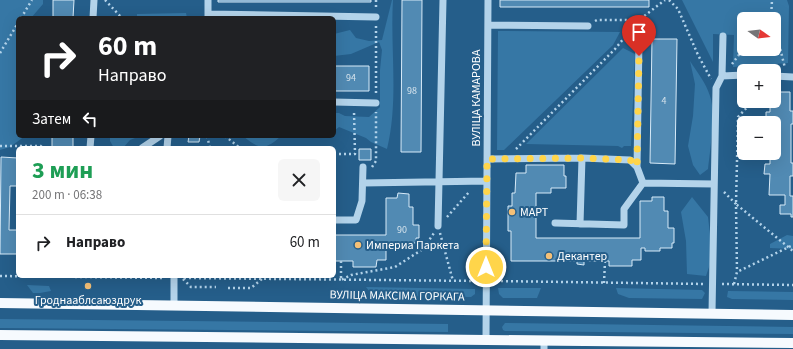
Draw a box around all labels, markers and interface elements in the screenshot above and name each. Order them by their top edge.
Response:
north arrow [737,12,781,56]
map controls [737,12,781,160]
pin [622,15,656,56]
icon: arrive [628,21,650,43]
text: 60 m [98,26,157,66]
icon: right [32,32,84,84]
street label: ВУЛІЦА КАМАРОВА [468,49,485,146]
text: Направо [98,63,166,88]
button: + [737,64,781,108]
house number: 94 [346,71,356,85]
house number: 98 [407,84,417,98]
house number: 4 [662,94,667,108]
icon: left [79,108,101,130]
text: Затем [32,109,71,130]
button: − [737,116,781,160]
text: 3 мин [32,153,93,188]
button: close [278,159,320,201]
text: 200 m · 06:38 [32,186,102,204]
place label: МАРТ [520,204,549,221]
marker: МАРТ [507,207,517,217]
house number: 90 [397,223,407,237]
icon: right [32,232,54,254]
text: Направо [66,232,125,253]
text: 60 m [290,232,320,253]
place label: Империа Паркета [366,237,459,254]
marker: Империа Паркета [353,240,363,250]
position arrow [465,246,507,288]
place label: Декантер [557,248,608,265]
marker: Декантер [544,251,554,261]
marker: Гроднааблсаюздрук [83,281,93,291]
street label: ВУЛІЦА МАКСІМА ГОРКАГА [329,286,465,306]
place label: Гроднааблсаюздрук [35,292,141,309]

